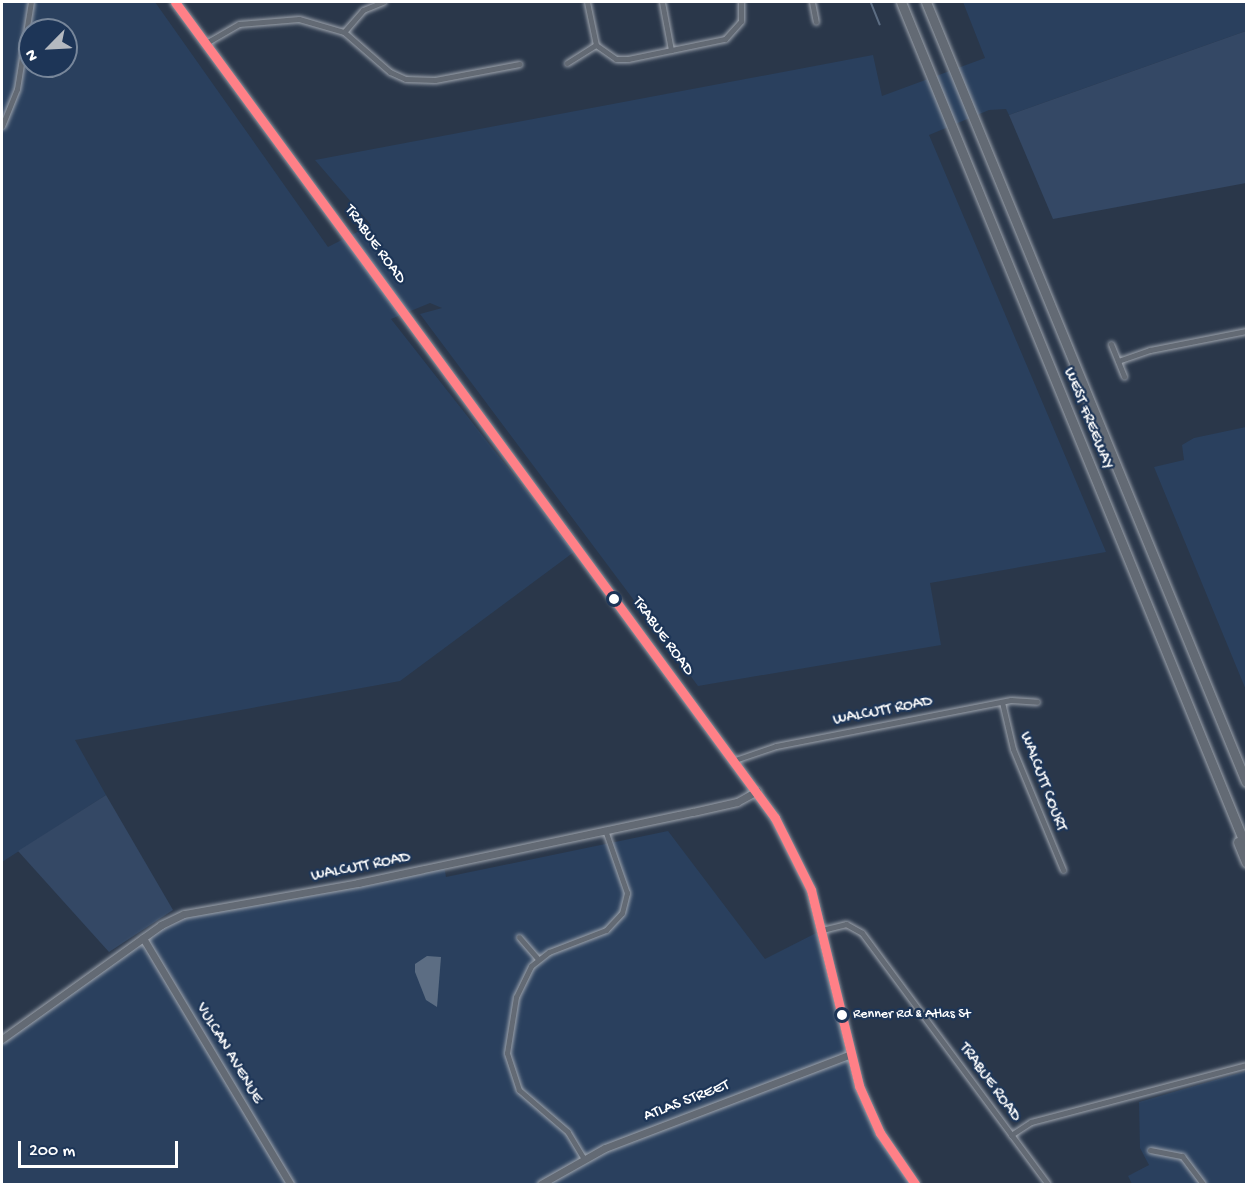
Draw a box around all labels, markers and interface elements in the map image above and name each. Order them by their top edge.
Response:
north arrow [18,18,78,78]
text: N [22,46,44,63]
street label: TRABUE ROAD [339,202,409,288]
street label: WEST FREEWAY [1058,365,1116,473]
unlabelled marker [608,593,620,605]
street label: TRABUE ROAD [627,594,697,680]
street label: WALCUTT ROAD [832,693,934,731]
street label: WALCUTT COURT [1014,730,1070,834]
street label: WALCUTT ROAD [310,849,412,887]
street label: VULCAN AVENUE [190,1000,266,1108]
place label: Renner Rd & Atlas St [853,1007,970,1023]
marker: Renner Rd & Atlas St [836,1009,848,1021]
street label: TRABUE ROAD [954,1040,1024,1126]
street label: ATLAS STREET [641,1077,733,1127]
scale bar [21,1129,182,1167]
text: 200 m [29,1141,75,1162]

